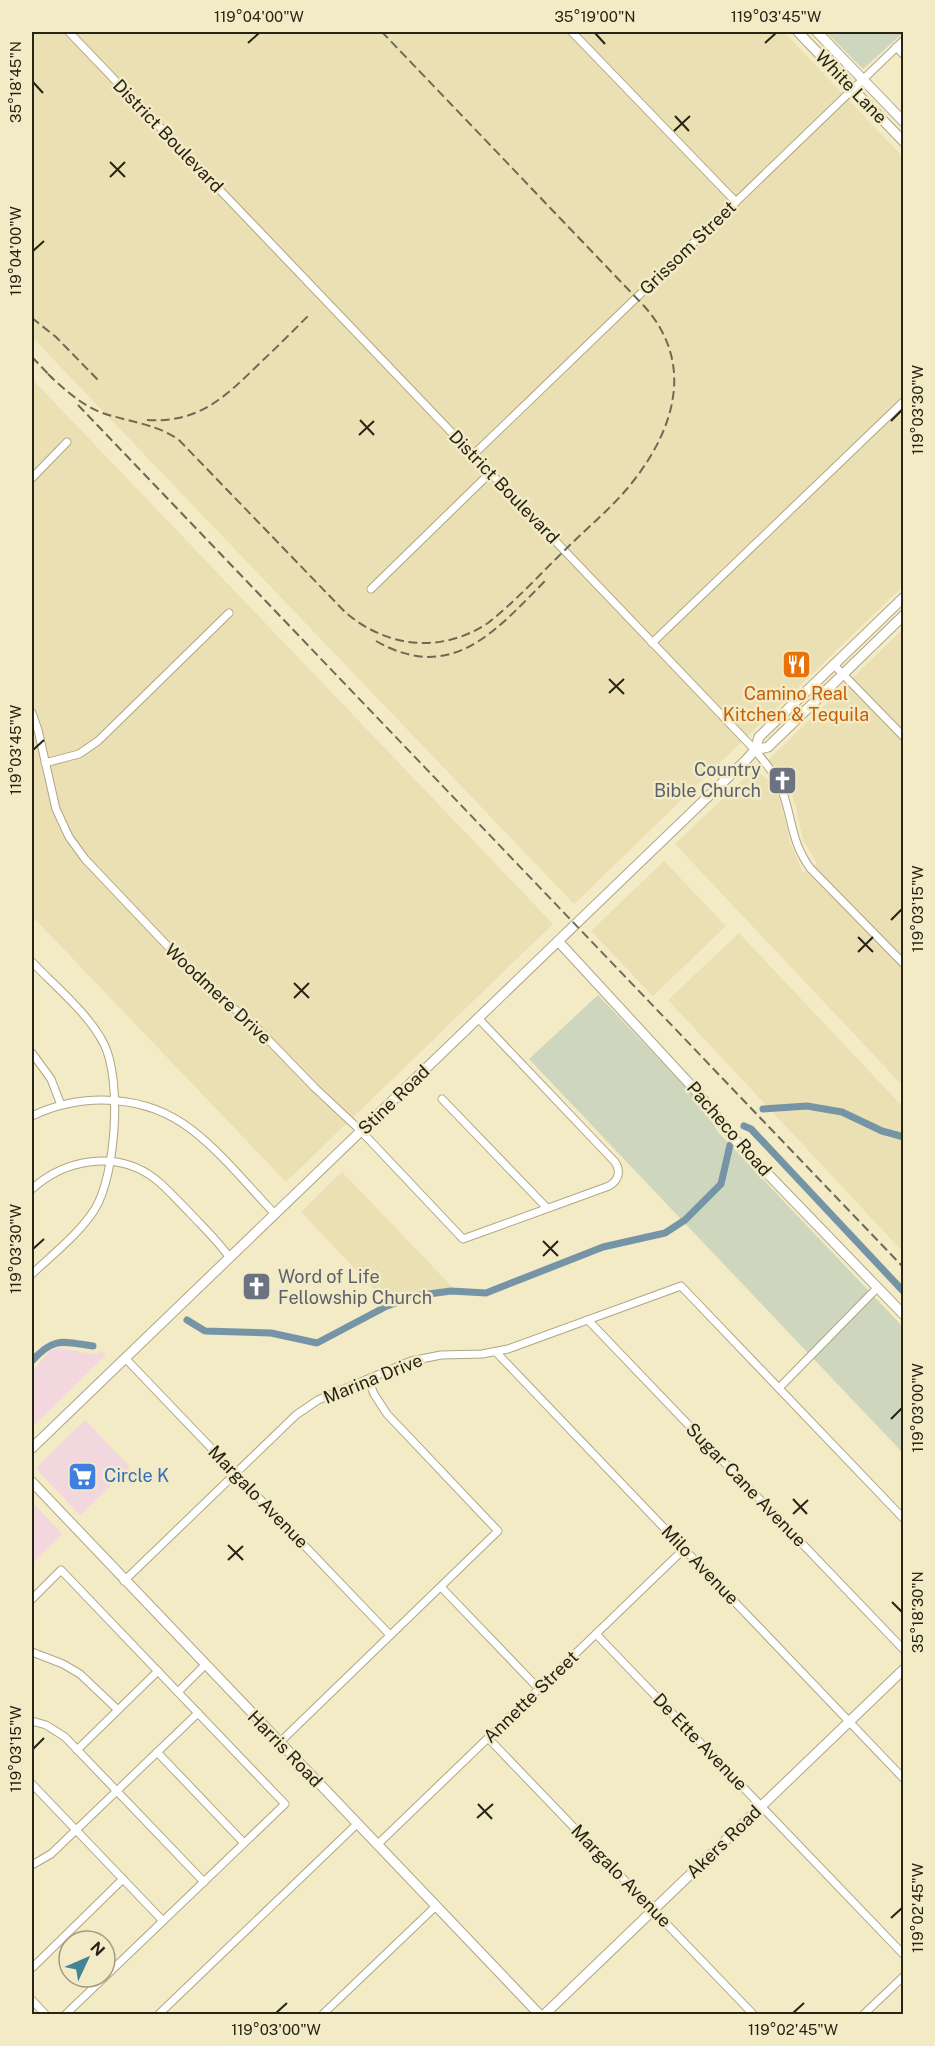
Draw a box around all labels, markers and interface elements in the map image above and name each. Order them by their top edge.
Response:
text: 119°04'00"W [214,8,304,25]
text: 35°19'00"N [554,8,636,25]
text: 119°03'45"W [731,8,821,25]
text: 35°18'45"N [7,41,24,123]
street label: White Lane [811,46,892,128]
street label: District Boulevard [109,75,228,197]
street label: Grissom Street [635,196,740,299]
text: 119°04'00"W [7,206,24,296]
text: 119°03'30"W [909,365,926,455]
street label: District Boulevard [445,426,564,548]
restaurant icon: Camino Real Kitchen & Tequila [780,649,812,681]
place label: Camino Real Kitchen & Tequila [723,683,869,725]
text: 119°03'45"W [7,705,24,795]
place label: Country Bible Church [654,759,761,801]
church icon: Country Bible Church [766,764,798,796]
text: 119°03'15"W [909,865,926,953]
street label: Woodmere Drive [161,939,276,1048]
street label: Stine Road [354,1061,434,1139]
street label: Pacheco Road [683,1077,776,1180]
text: 119°03'30"W [7,1204,24,1294]
place label: Word of Life Fellowship Church [278,1266,432,1308]
church icon: Word of Life Fellowship Church [241,1271,273,1303]
street label: Marina Drive [320,1349,426,1408]
text: 119°03'00"W [909,1363,926,1453]
street label: Sugar Cane Avenue [682,1418,811,1551]
street label: Margalo Avenue [204,1441,313,1552]
supermarket icon: Circle K [67,1460,99,1492]
place label: Circle K [104,1465,169,1486]
street label: Milo Avenue [657,1521,743,1609]
text: 35°18'30"N [909,1571,926,1653]
street label: Annette Street [479,1646,582,1747]
street label: De Ette Avenue [649,1689,752,1795]
text: 119°03'15"W [7,1705,24,1793]
street label: Harris Road [244,1706,327,1791]
street label: Akers Road [682,1801,765,1882]
street label: Margalo Avenue [567,1820,676,1931]
text: 119°02'45"W [909,1863,926,1953]
north arrow [57,1929,117,1989]
text: N [86,1938,109,1960]
text: 119°03'00"W [231,2021,321,2038]
text: 119°02'45"W [748,2021,838,2038]

